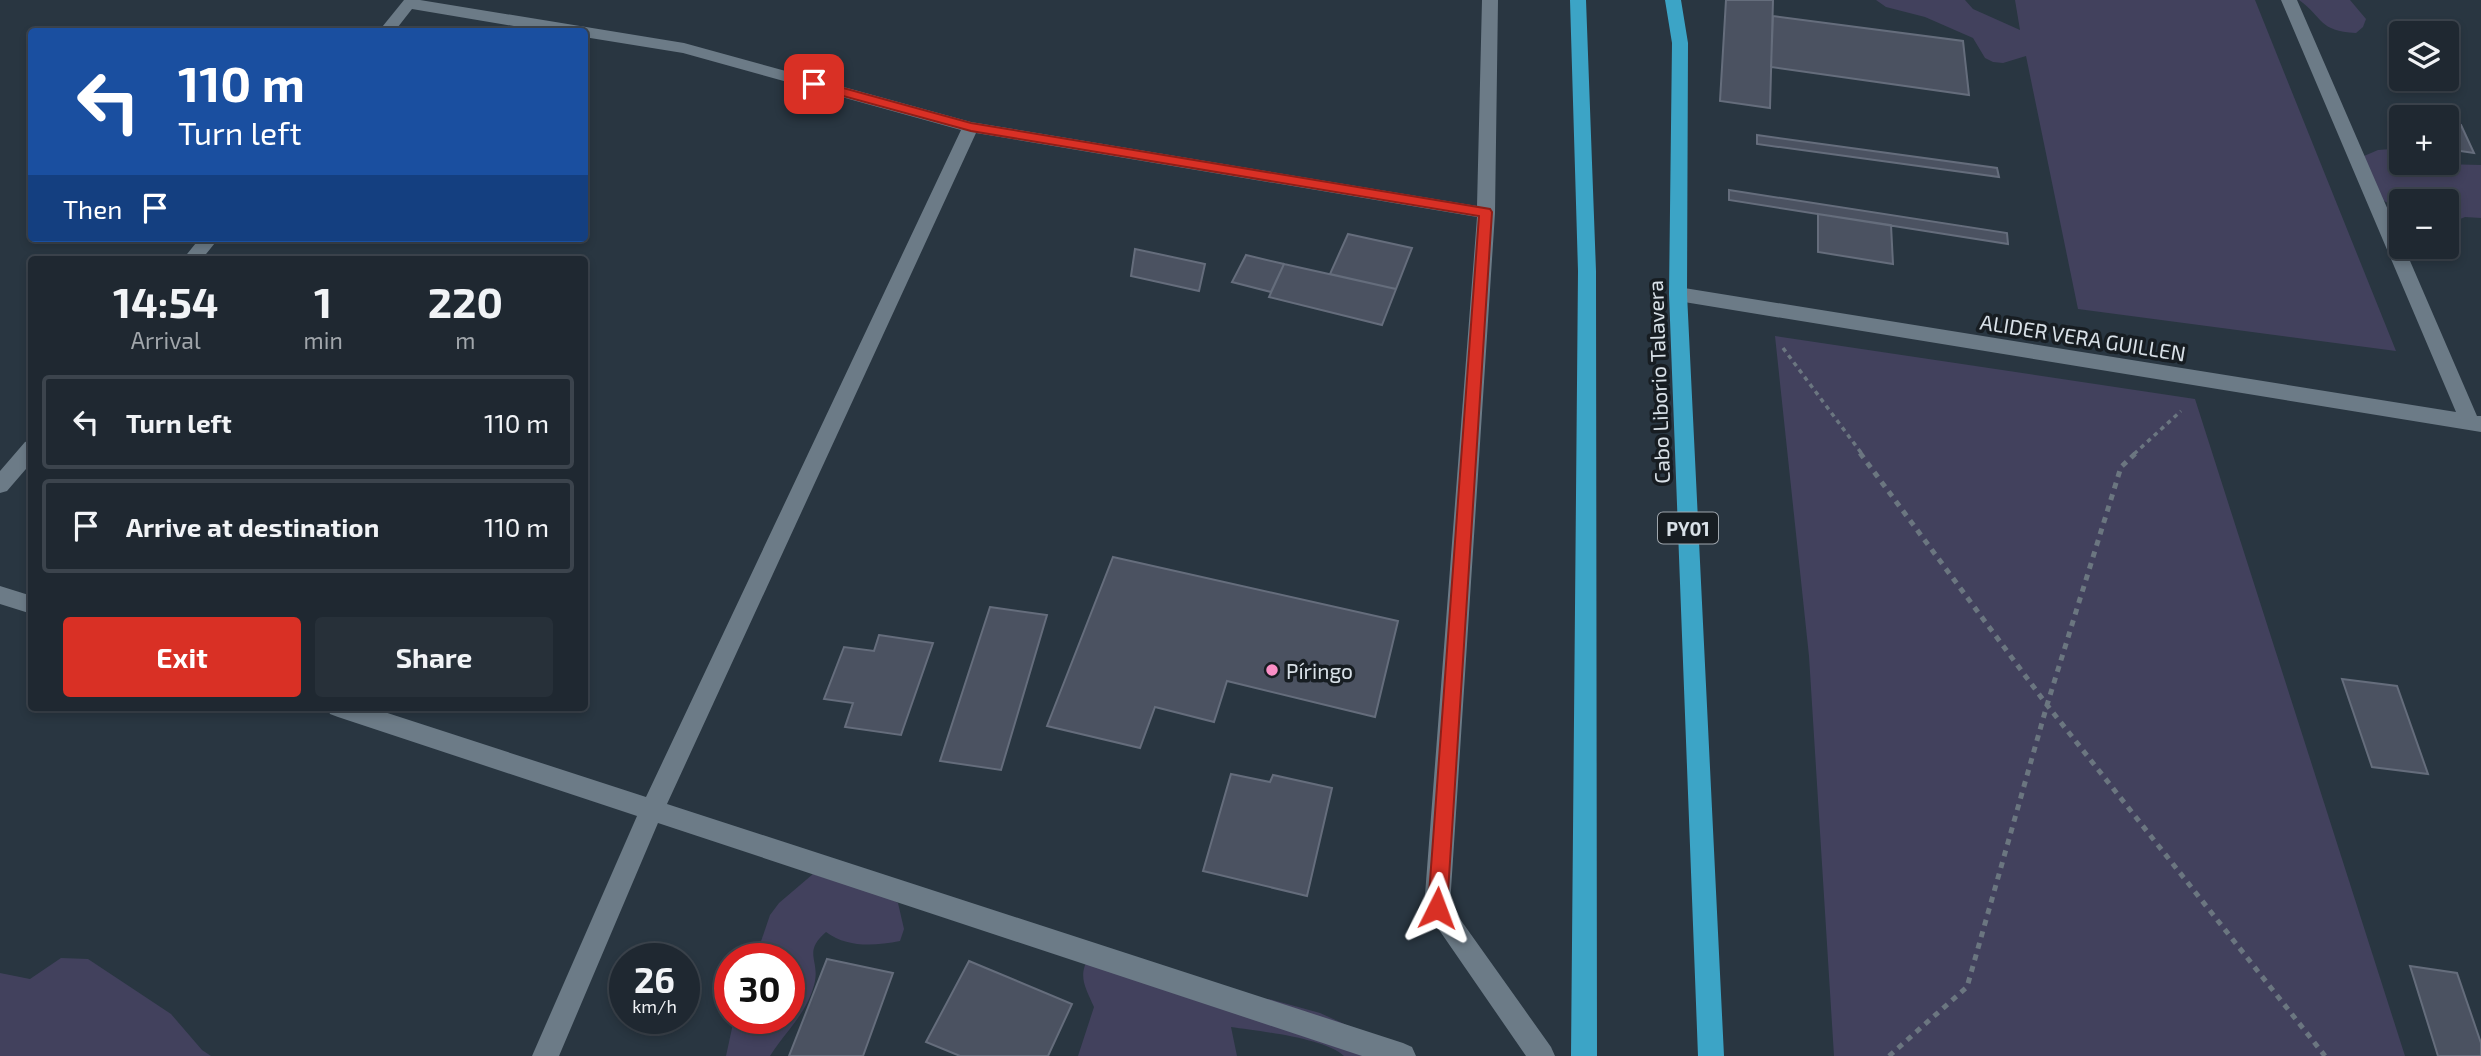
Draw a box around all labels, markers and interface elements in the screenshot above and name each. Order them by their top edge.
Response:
map controls [2389,21,2459,259]
button: layers [2389,21,2459,91]
text: 110 m [178,53,305,112]
pin [784,54,844,114]
icon: left [63,56,154,147]
icon: arrive [795,65,833,103]
button: + [2389,105,2459,175]
text: Turn left [178,113,302,151]
icon: arrive [136,189,174,227]
button: − [2389,189,2459,259]
text: Then [63,193,122,224]
text: 14:54 [113,276,219,326]
text: 1 [314,276,332,326]
text: 220 [428,276,503,326]
street label: Cabo Liborio Talavera [1642,280,1674,484]
street label: ALIDER VERA GUILLEN [1978,308,2188,366]
text: Arrival [131,326,201,354]
text: min [304,326,343,354]
text: m [455,326,475,354]
icon: left [67,403,105,441]
text: Turn left [126,407,232,438]
text: 110 m [484,407,549,438]
icon: arrive [67,507,105,545]
text: Arrive at destination [126,511,379,542]
text: 110 m [484,511,549,542]
road number: PY01 [1658,512,1718,544]
button: Exit [63,617,301,697]
button: Share [315,617,553,697]
place label: Píringo [1286,658,1353,683]
marker: Píringo [1264,662,1280,678]
position arrow [1400,871,1474,945]
speed limit sign: 30 [714,943,805,1034]
text: 26 [634,958,675,1000]
text: km/h [632,995,677,1017]

